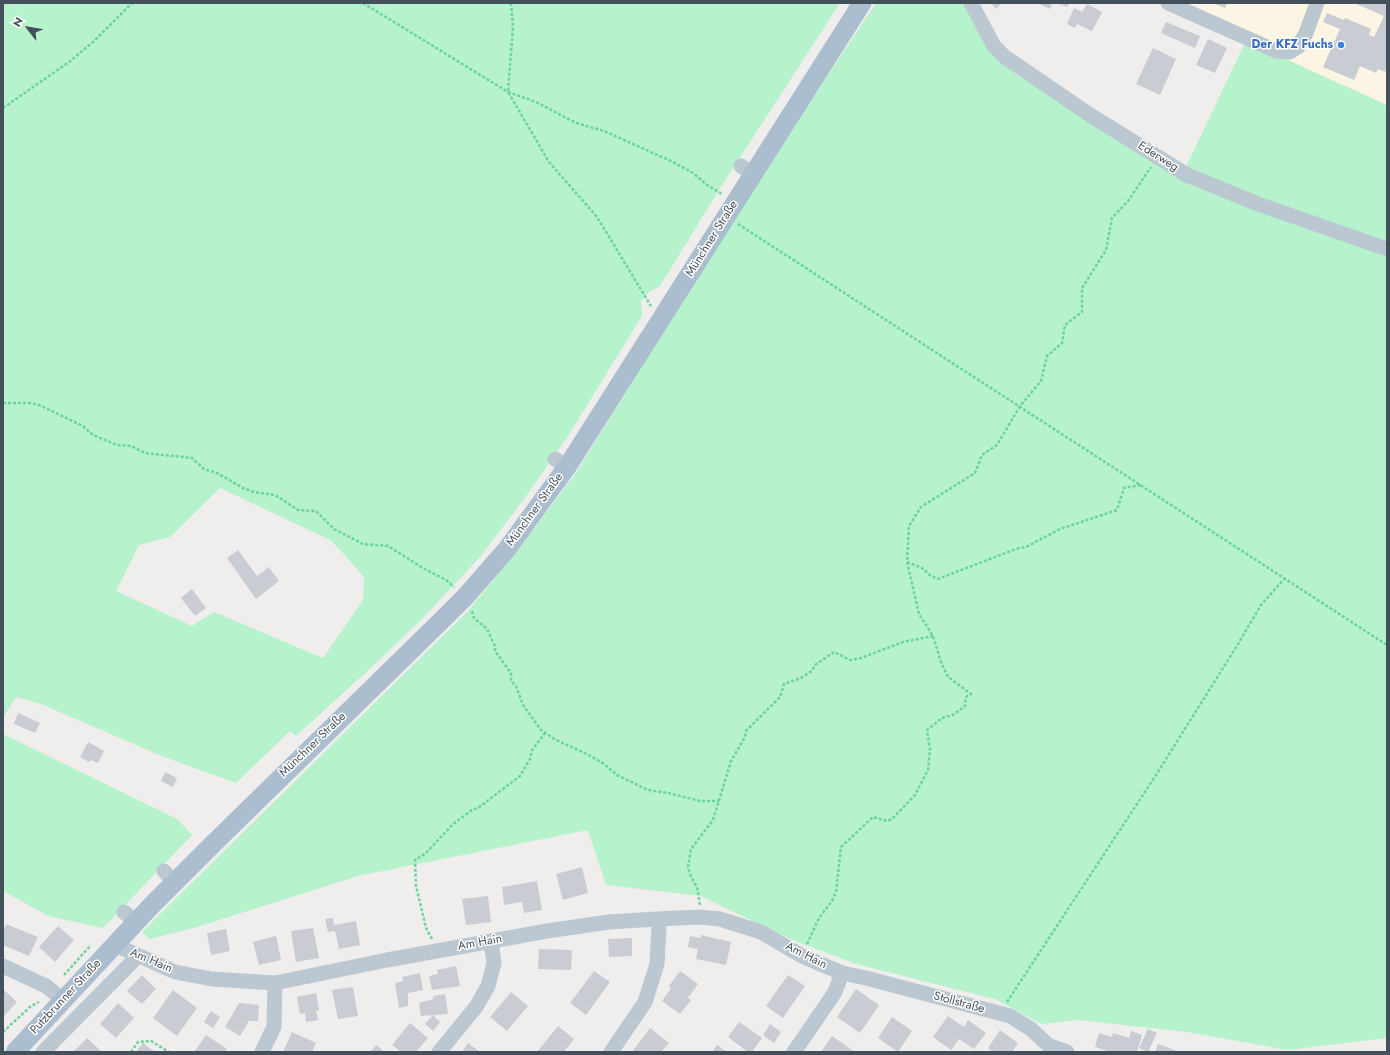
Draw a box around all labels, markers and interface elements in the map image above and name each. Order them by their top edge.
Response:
north arrow [8,8,48,48]
text: N [9,14,27,30]
place label: Der KFZ Fuchs [1252,38,1333,52]
marker: Der KFZ Fuchs [1336,40,1346,50]
street label: Ederweg [1135,139,1181,175]
street label: Münchner Straße [683,198,741,280]
street label: Münchner Straße [504,471,566,549]
street label: Münchner Straße [277,710,349,780]
street label: Am Hain [457,932,503,954]
street label: Am Hain [783,939,829,973]
street label: Am Hain [128,946,174,976]
street label: Putzbrunner Straße [28,957,104,1037]
street label: Stollstraße [932,989,986,1017]

